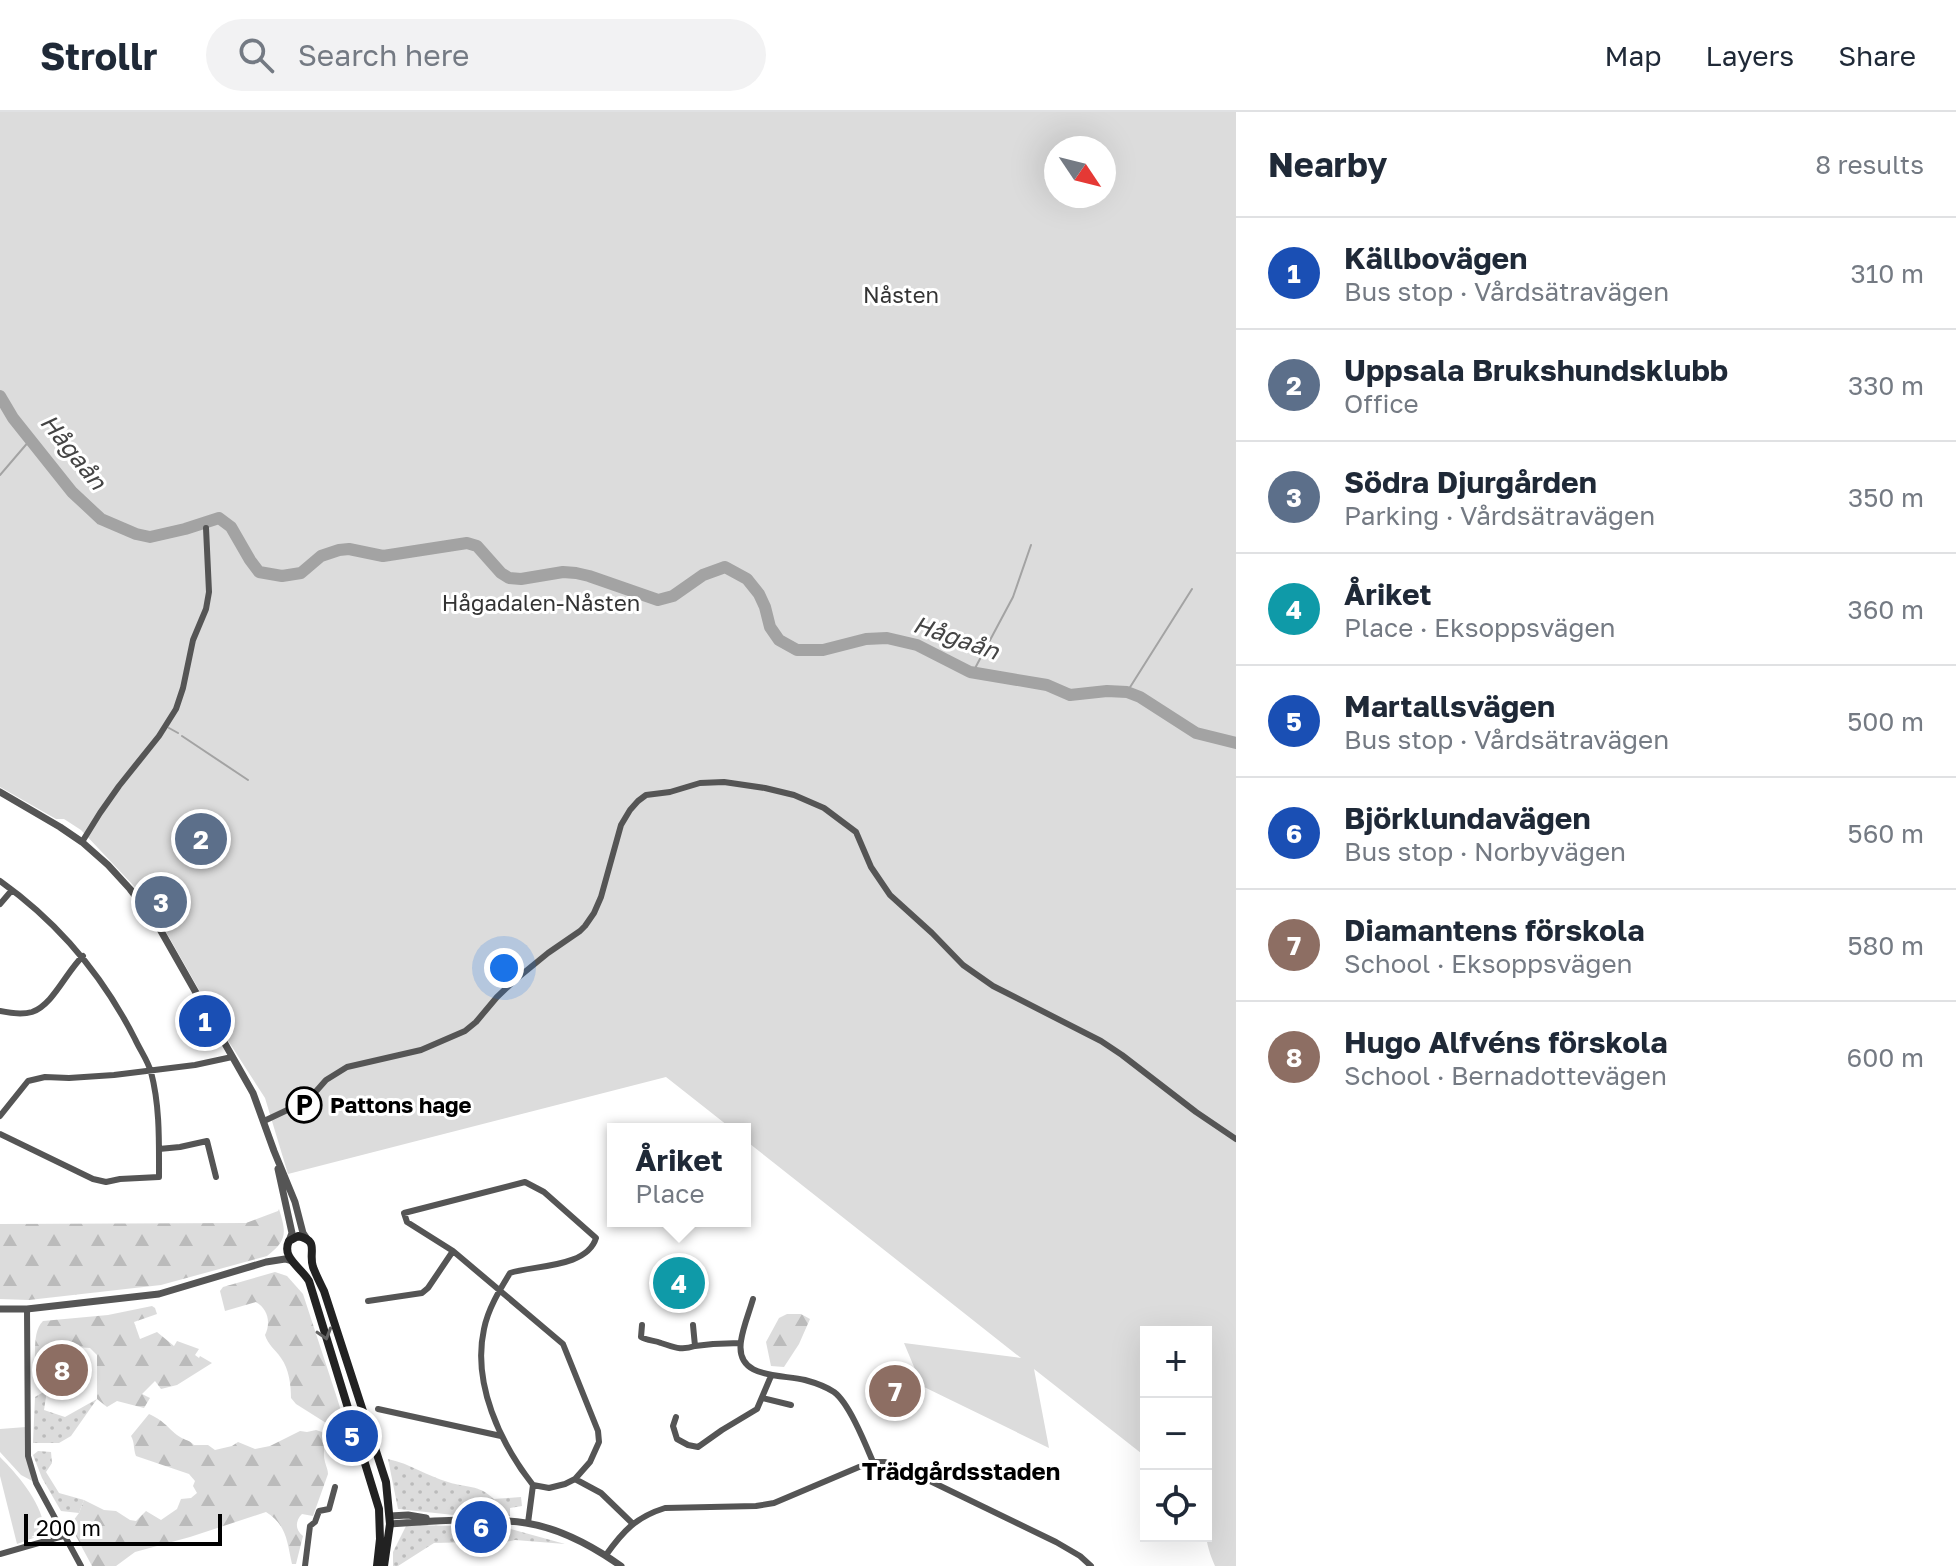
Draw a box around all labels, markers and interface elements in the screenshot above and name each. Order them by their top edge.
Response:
search box [206,19,766,91]
text: Strollr [40,33,158,78]
icon: search [234,33,278,77]
text: Search here [298,37,470,73]
text: Map [1604,39,1662,72]
text: Layers [1706,39,1794,72]
text: Share [1838,39,1916,72]
north arrow [1044,136,1116,208]
text: Nearby [1268,144,1388,184]
text: 8 results [1815,149,1924,180]
text: Källbovägen [1344,240,1527,276]
text: 1 [1287,258,1301,289]
text: 310 m [1851,258,1924,289]
text: Bus stop · Vårdsätravägen [1344,276,1669,307]
park label: Nåsten [863,281,939,308]
text: Uppsala Brukshundsklubb [1344,352,1728,388]
text: 2 [1286,370,1302,401]
text: 330 m [1848,370,1924,401]
text: Office [1344,388,1419,419]
water label: Hågaån [34,408,114,496]
text: Södra Djurgården [1344,464,1597,500]
text: 3 [1286,482,1302,513]
text: 350 m [1848,482,1924,513]
text: Parking · Vårdsätravägen [1344,500,1655,531]
text: Åriket [1344,576,1432,612]
park label: Hågadalen-Nåsten [442,589,640,616]
text: 4 [1286,594,1302,625]
text: 360 m [1847,594,1924,625]
water label: Hågaån [910,608,1004,666]
text: Place · Eksoppsvägen [1344,612,1616,643]
text: Martallsvägen [1344,688,1555,724]
text: 5 [1286,706,1302,737]
text: 500 m [1847,706,1924,737]
text: Bus stop · Vårdsätravägen [1344,724,1669,755]
text: Björklundavägen [1344,800,1591,836]
pin: 2 [175,809,227,869]
text: 6 [1286,818,1302,849]
text: 560 m [1848,818,1924,849]
text: Bus stop · Norbyvägen [1344,836,1626,867]
pin: 3 [135,872,187,932]
text: Diamantens förskola [1344,912,1645,948]
text: 7 [1287,930,1301,961]
text: 580 m [1847,930,1924,961]
your location [484,948,524,988]
text: School · Eksoppsvägen [1344,948,1633,979]
pin: 1 [179,991,231,1051]
text: Hugo Alfvéns förskola [1344,1024,1668,1060]
text: 8 [1286,1042,1302,1073]
text: 600 m [1847,1042,1924,1073]
text: School · Bernadottevägen [1344,1060,1667,1091]
parking icon: Pattons hage [285,1086,323,1124]
place label: Pattons hage [330,1091,471,1118]
popup [607,1123,751,1227]
text: Åriket [635,1142,723,1178]
text: Place [635,1178,705,1209]
pin: 4 [653,1253,705,1313]
map controls [1140,1326,1212,1542]
button: + [1140,1326,1212,1398]
one-way arrow [316,1327,332,1341]
pin: 8 [36,1340,88,1400]
pin: 7 [869,1361,921,1421]
button: − [1140,1398,1212,1470]
pin: 5 [326,1406,378,1466]
district label: Trädgårdsstaden [862,1456,1060,1485]
button: locate [1140,1470,1212,1542]
pin: 6 [455,1497,507,1557]
scale bar [24,1510,222,1546]
text: 200 m [36,1514,101,1541]

